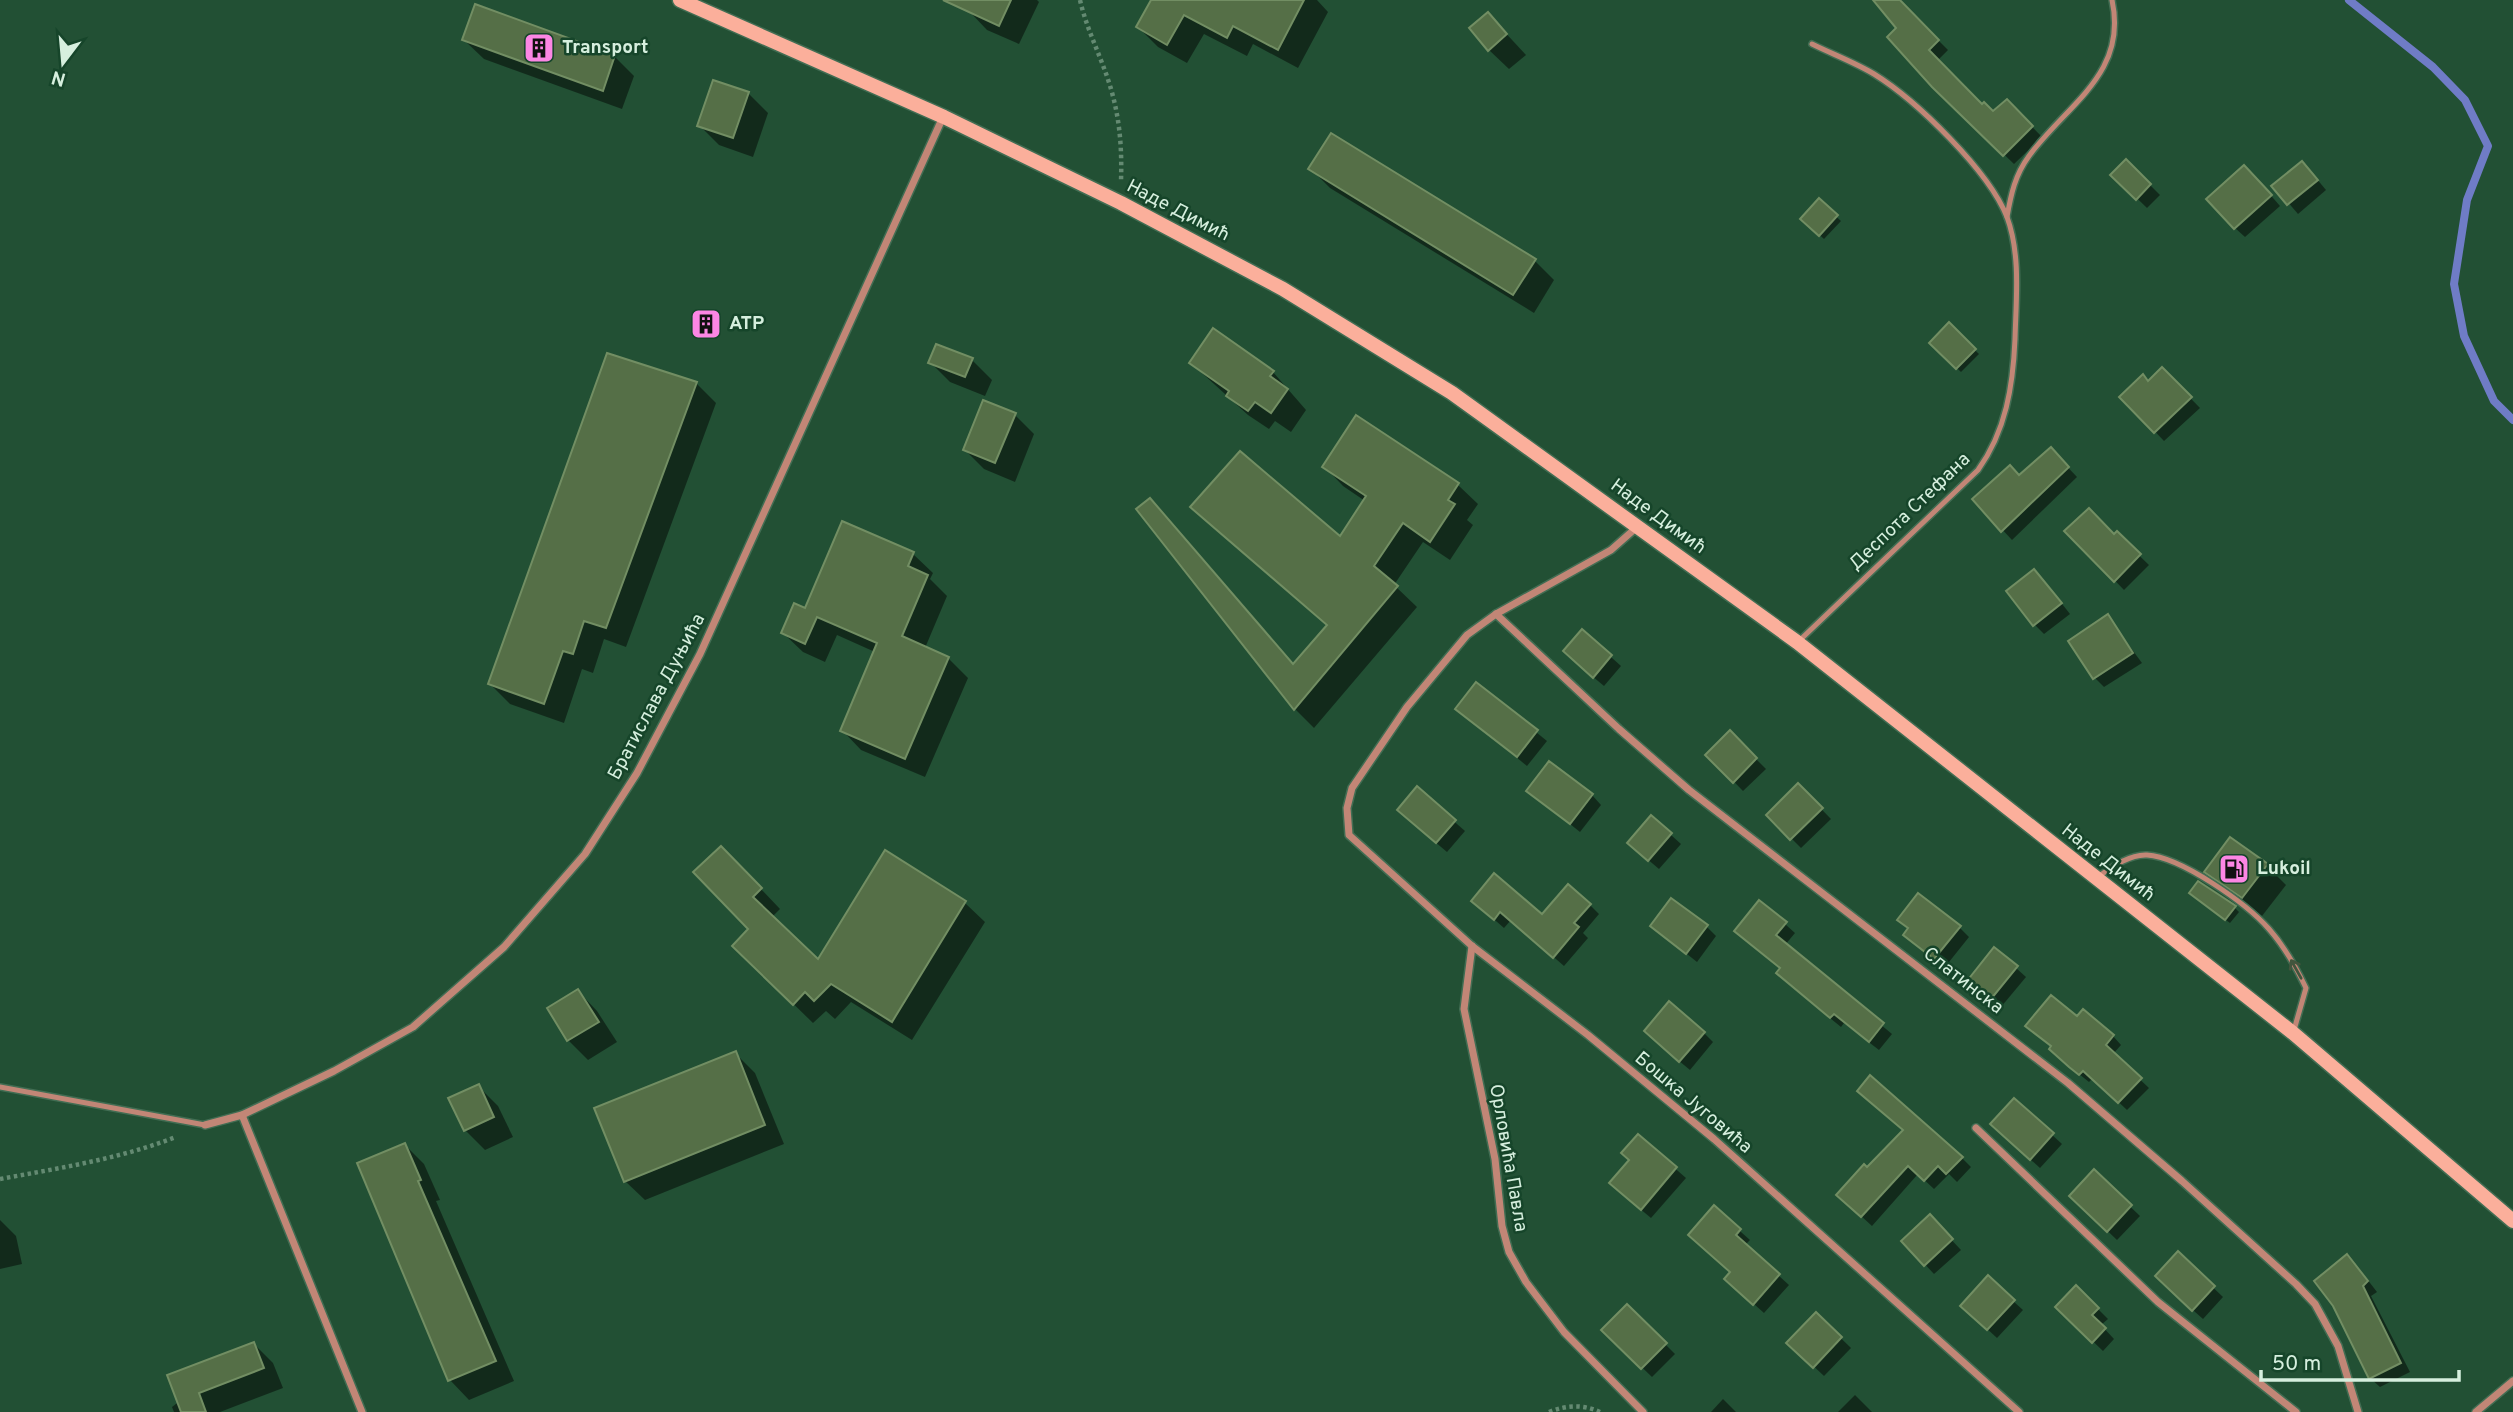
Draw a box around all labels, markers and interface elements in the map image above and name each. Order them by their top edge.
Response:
north arrow [28,28,98,98]
building icon: Transport [522,31,556,65]
place label: Transport [562,36,648,60]
text: N [49,64,69,91]
street label: Наде Димић [1122,175,1234,247]
building icon: ATP [689,307,723,341]
place label: ATP [729,312,764,336]
street label: Деспота Стефана [1844,448,1976,576]
street label: Наде Димић [1605,474,1711,560]
street label: Братислава Дуњића [603,610,711,784]
street label: Наде Димић [2056,819,2160,907]
fuel station icon: Lukoil [2217,852,2251,886]
place label: Lukoil [2257,857,2311,881]
street label: Слатинска [1918,942,2008,1020]
one-way arrow [2289,959,2303,979]
street label: Бошка Југовића [1629,1047,1757,1159]
street label: Орловића Павла [1483,1082,1533,1234]
scale bar [2261,1338,2459,1382]
text: 50 m [2272,1351,2321,1378]

